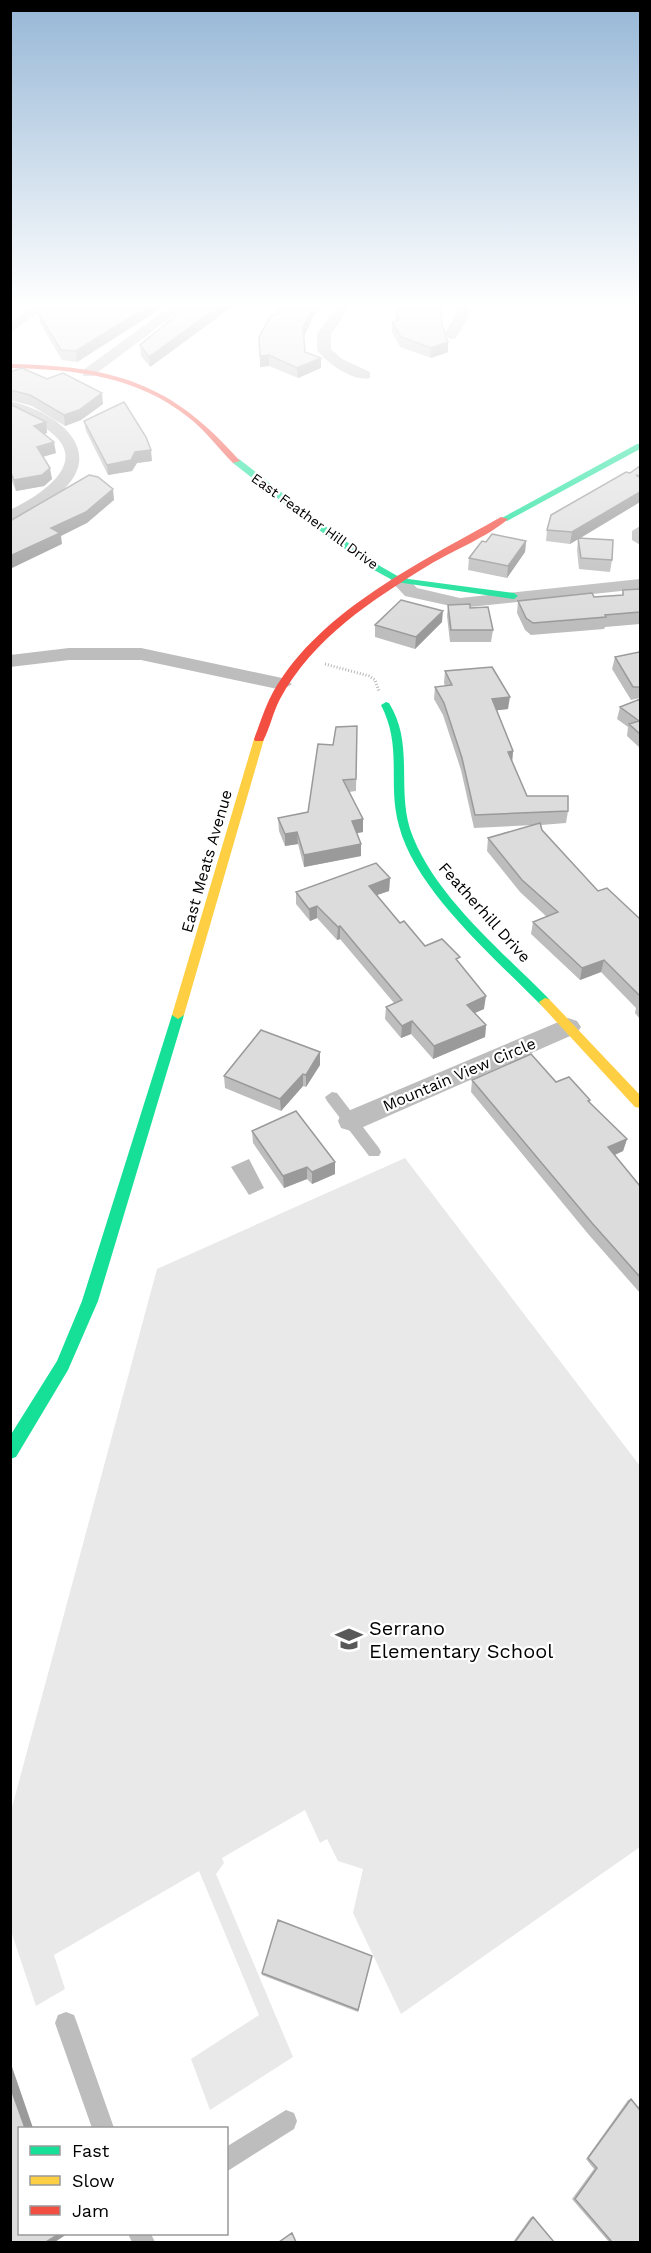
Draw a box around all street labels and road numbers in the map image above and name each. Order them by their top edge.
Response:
street label: East Feather Hill Drive [248,470,382,572]
street label: East Meats Avenue [177,787,236,935]
street label: Featherhill Drive [435,858,534,966]
street label: Mountain View Circle [380,1034,539,1115]

